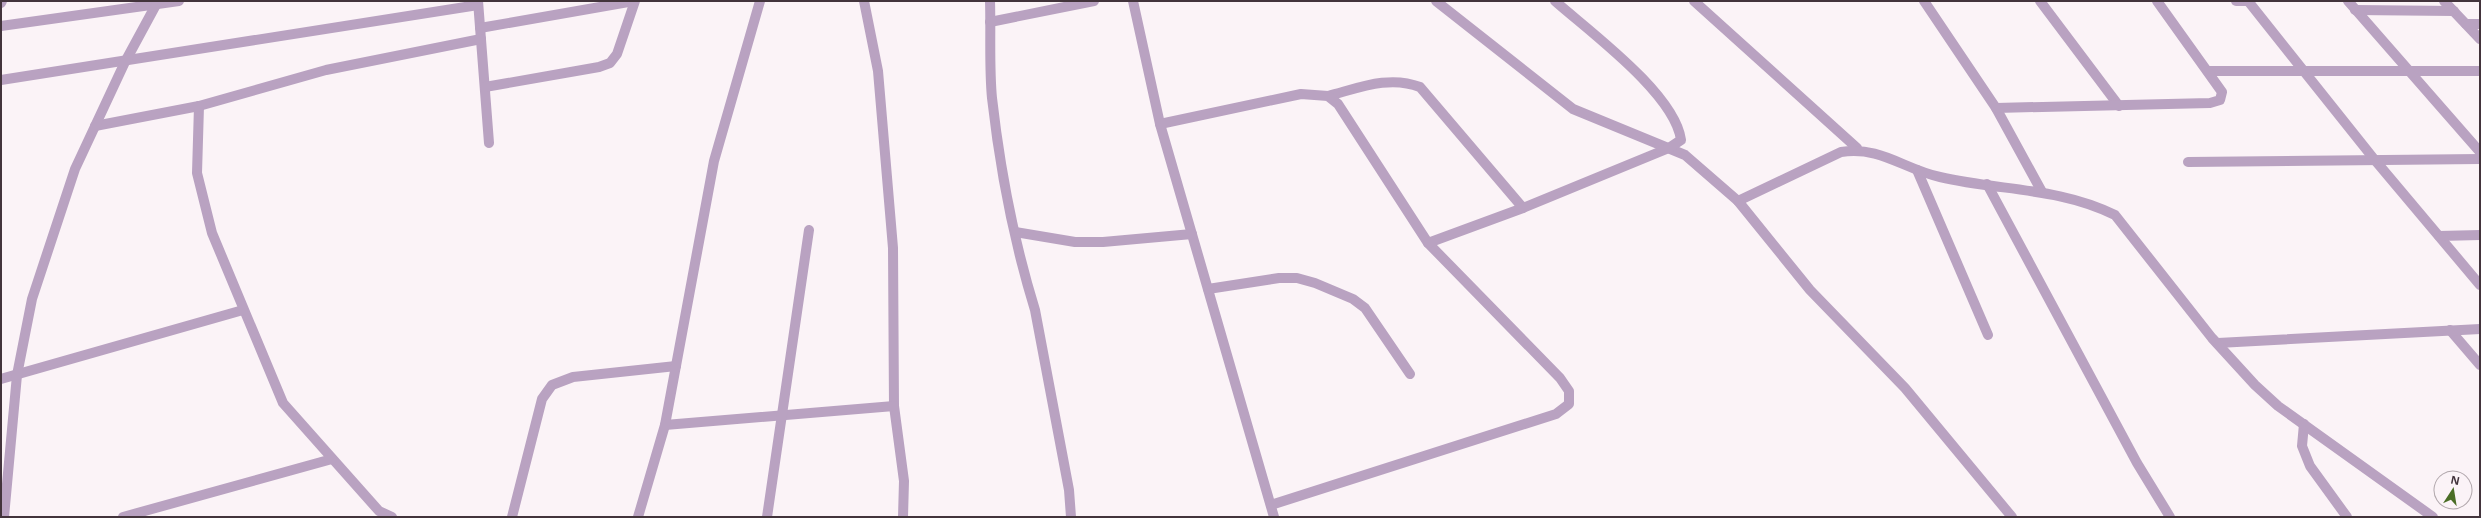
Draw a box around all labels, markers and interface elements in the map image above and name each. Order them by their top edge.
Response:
north arrow [2433,470,2473,510]
text: N [2449,471,2461,488]

